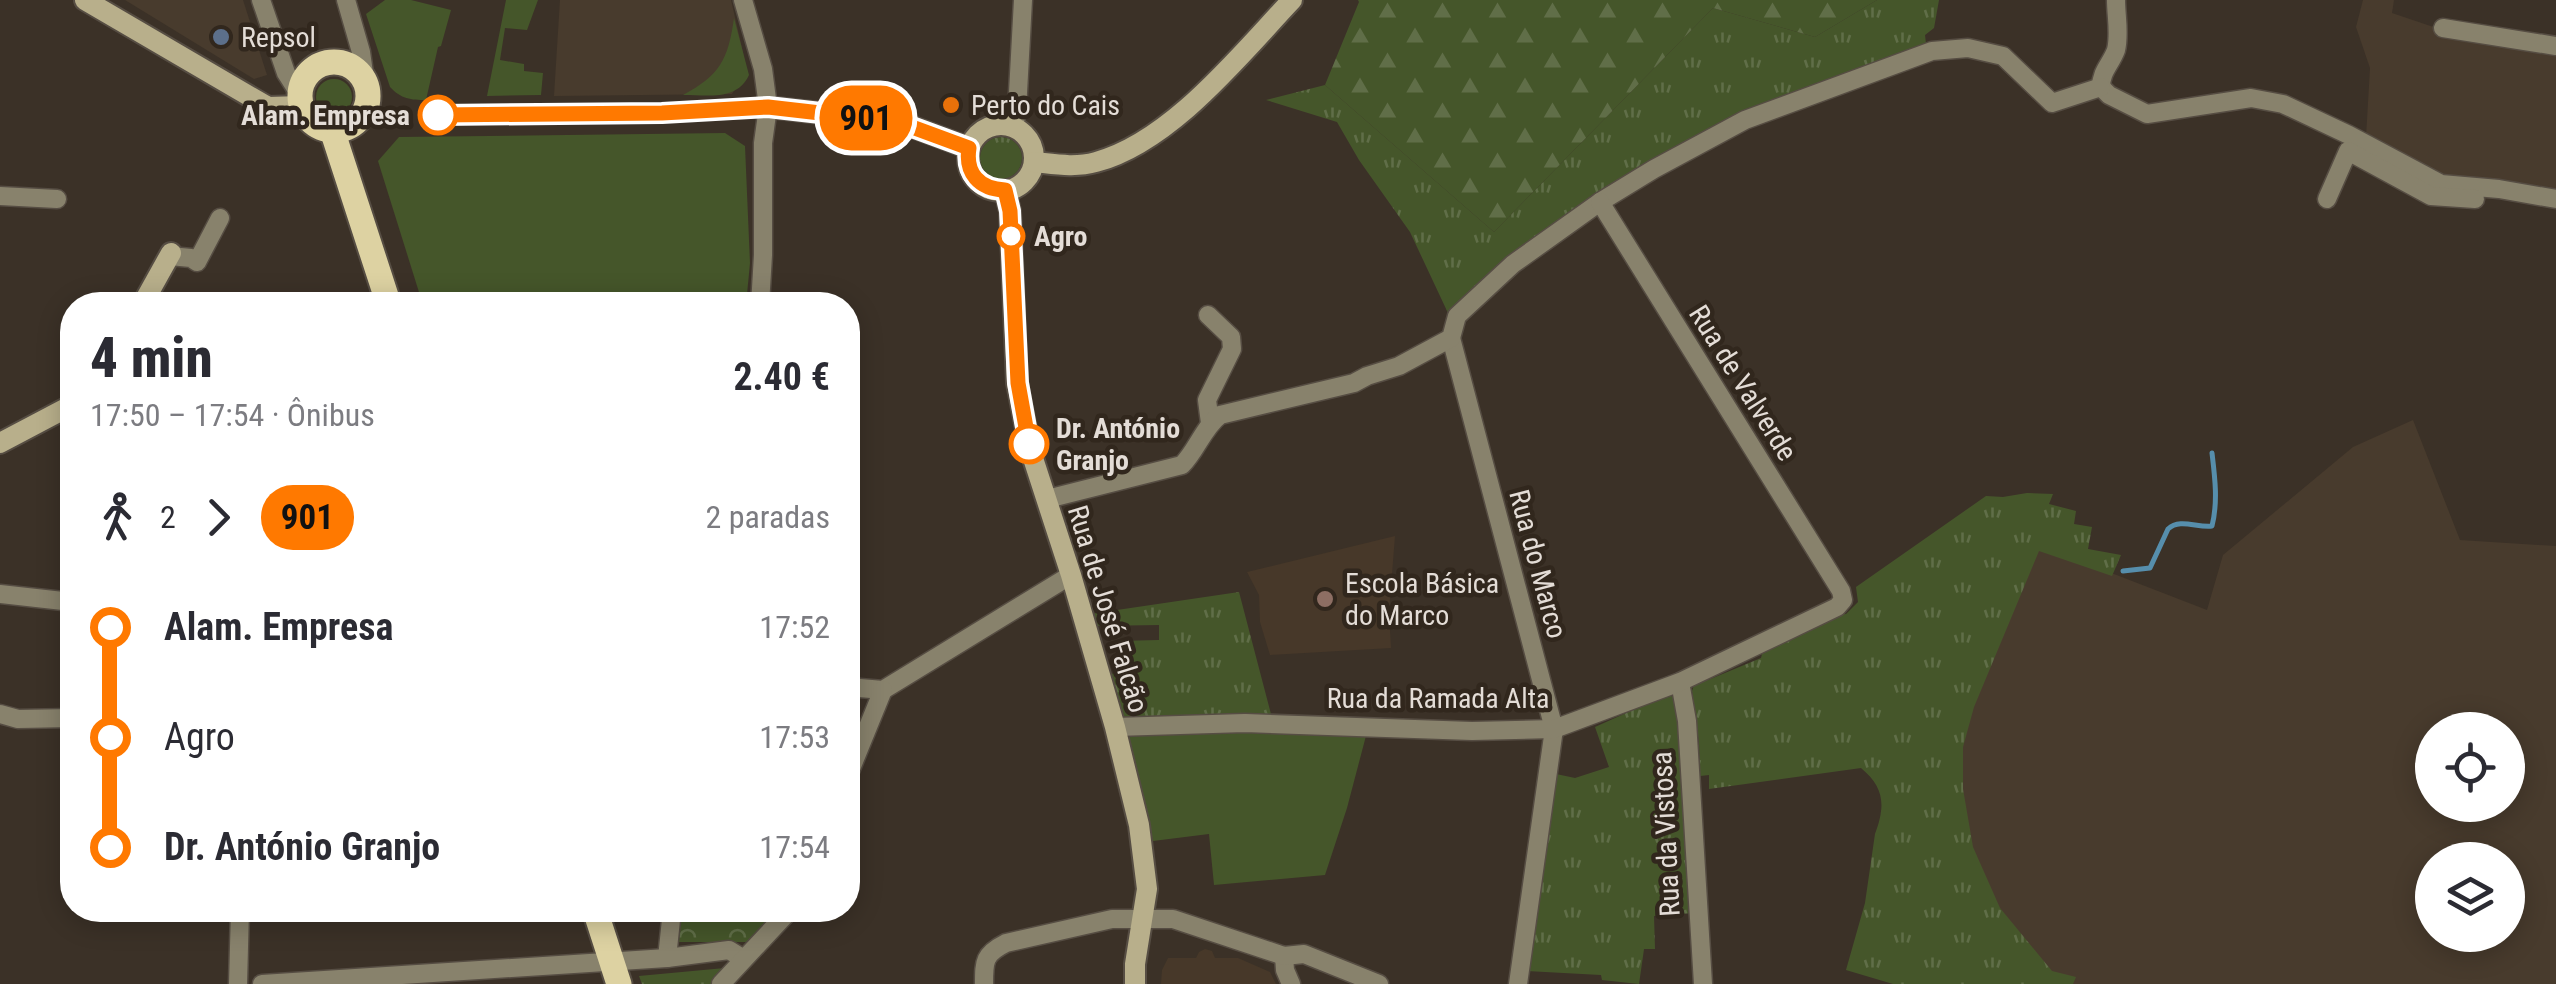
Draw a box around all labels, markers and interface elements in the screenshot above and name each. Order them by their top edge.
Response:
place label: Repsol [241,21,316,54]
marker: Repsol [210,26,232,48]
line badge: 901 [808,86,924,150]
place label: Perto do Cais [971,89,1120,122]
marker: Perto do Cais [940,94,962,116]
marker: Alam. Empresa [419,96,457,134]
text: 901 [839,98,893,139]
place label: Alam. Empresa [241,99,410,132]
place label: Agro [1034,220,1088,253]
marker: Agro [998,223,1024,249]
street label: Rua de Valverde [1682,299,1804,467]
text: 4 min [90,326,213,390]
text: 2.40 € [733,355,830,399]
text: 17:50 – 17:54 · Ônibus [90,396,375,434]
place label: Dr. António Granjo [1056,412,1180,477]
marker: Dr. António Granjo [1010,425,1048,463]
street label: Rua do Marco [1502,486,1574,642]
icon: walk [90,490,145,545]
icon: forward [191,490,246,545]
text: 901 [281,497,334,538]
text: 2 [160,498,176,536]
text: 2 paradas [706,498,830,536]
street label: Rua de José Falcão [1061,501,1155,717]
place label: Escola Básica do Marco [1345,567,1499,632]
marker: Escola Básica do Marco [1314,588,1336,610]
text: Alam. Empresa [164,605,393,649]
text: 17:52 [759,608,830,646]
street label: Rua da Ramada Alta [1327,682,1549,715]
map controls [2415,712,2525,952]
button: locate [2415,712,2525,822]
text: Agro [164,715,235,759]
text: 17:53 [759,718,830,756]
street label: Rua da Vistosa [1645,751,1687,917]
text: Dr. António Granjo [164,825,440,869]
text: 17:54 [759,828,830,866]
button: layers [2415,842,2525,952]

